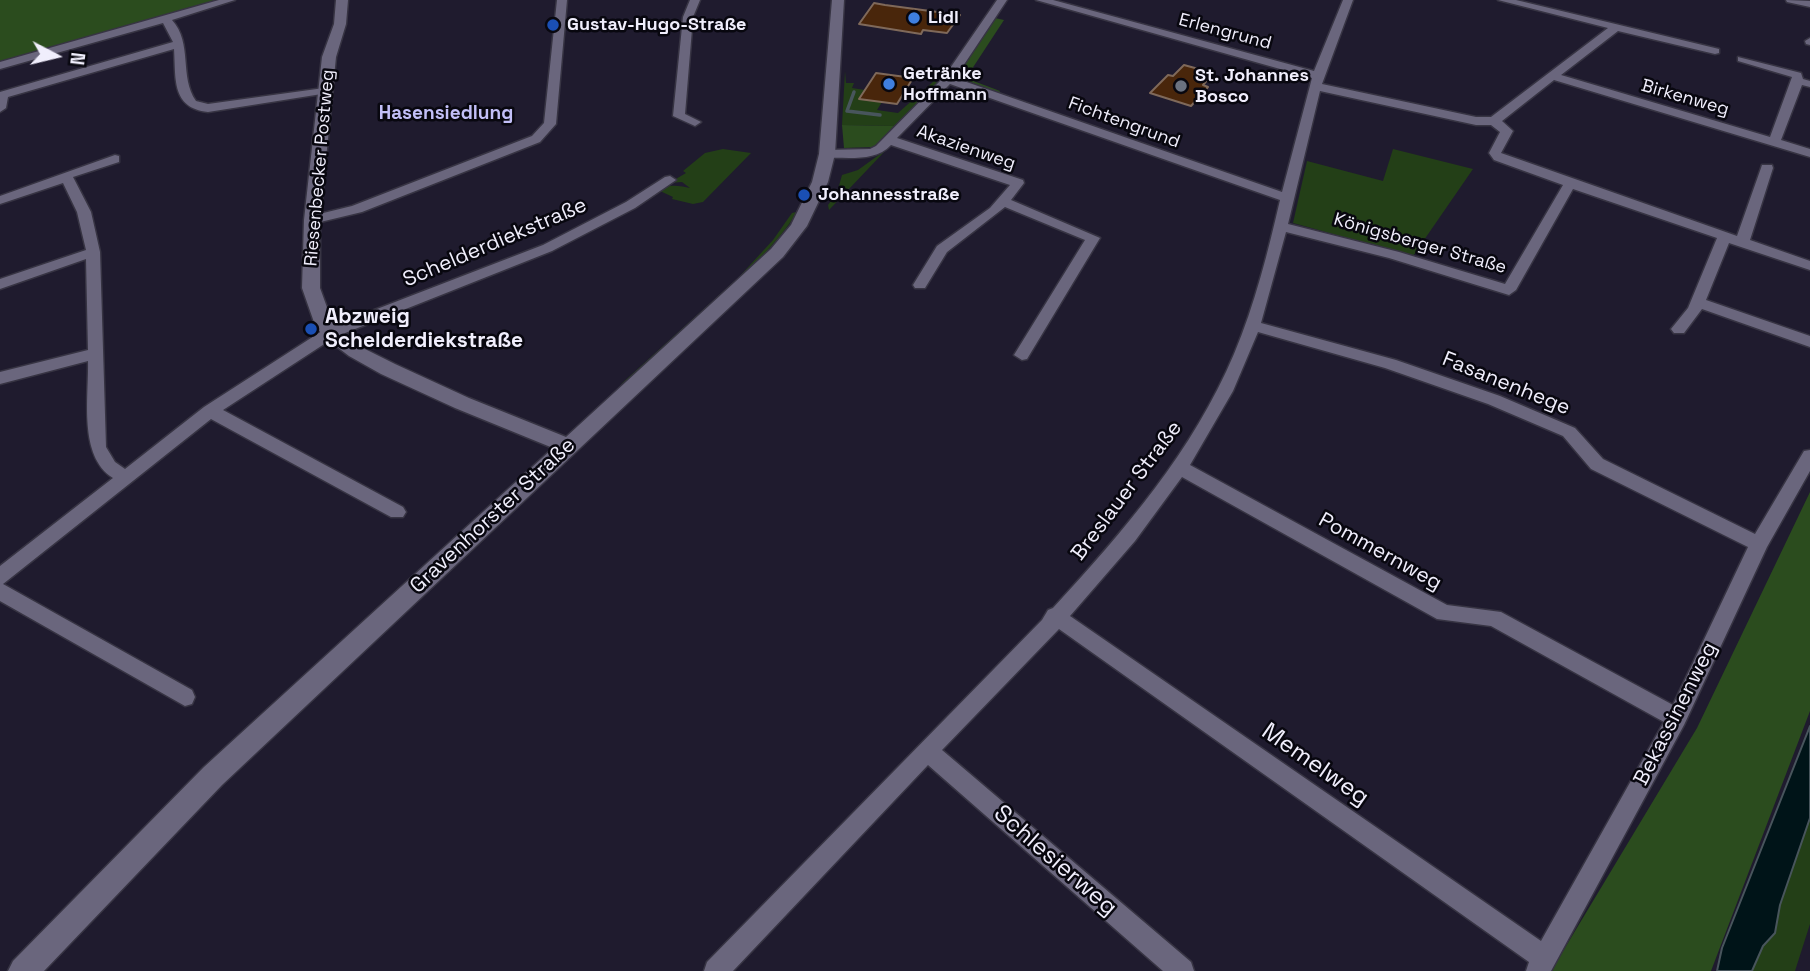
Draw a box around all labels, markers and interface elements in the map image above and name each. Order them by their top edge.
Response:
place label: Lidl [928,7,959,29]
street label: Erlengrund [1176,9,1274,55]
marker: Lidl [906,10,922,26]
place label: Gustav-Hugo-Straße [567,14,746,36]
marker: Gustav-Hugo-Straße [545,17,561,33]
north arrow [21,21,91,91]
text: N [64,51,91,66]
place label: Getränke Hoffmann [903,63,987,106]
place label: St. Johannes Bosco [1195,65,1309,108]
street label: Riesenbecker Postweg [301,69,339,267]
street label: Birkenweg [1639,75,1731,121]
marker: Getränke Hoffmann [881,76,897,92]
marker: St. Johannes Bosco [1173,78,1189,94]
street label: Fichtengrund [1065,93,1183,153]
district label: Hasensiedlung [379,103,513,125]
street label: Akazienweg [914,121,1018,175]
place label: Johannesstraße [818,184,960,206]
marker: Johannesstraße [796,187,812,203]
street label: Schelderdiekstraße [399,193,591,293]
street label: Königsberger Straße [1331,209,1509,279]
place label: Abzweig Schelderdiekstraße [325,304,523,354]
marker: Abzweig Schelderdiekstraße [303,321,319,337]
street label: Fasanenhege [1438,347,1574,421]
street label: Breslauer Straße [1066,416,1188,566]
street label: Gravenhorster Straße [405,433,581,599]
street label: Pommernweg [1314,508,1446,596]
street label: Bekassinenweg [1629,638,1723,790]
street label: Memelweg [1256,718,1374,812]
street label: Schlesierweg [987,800,1123,922]

